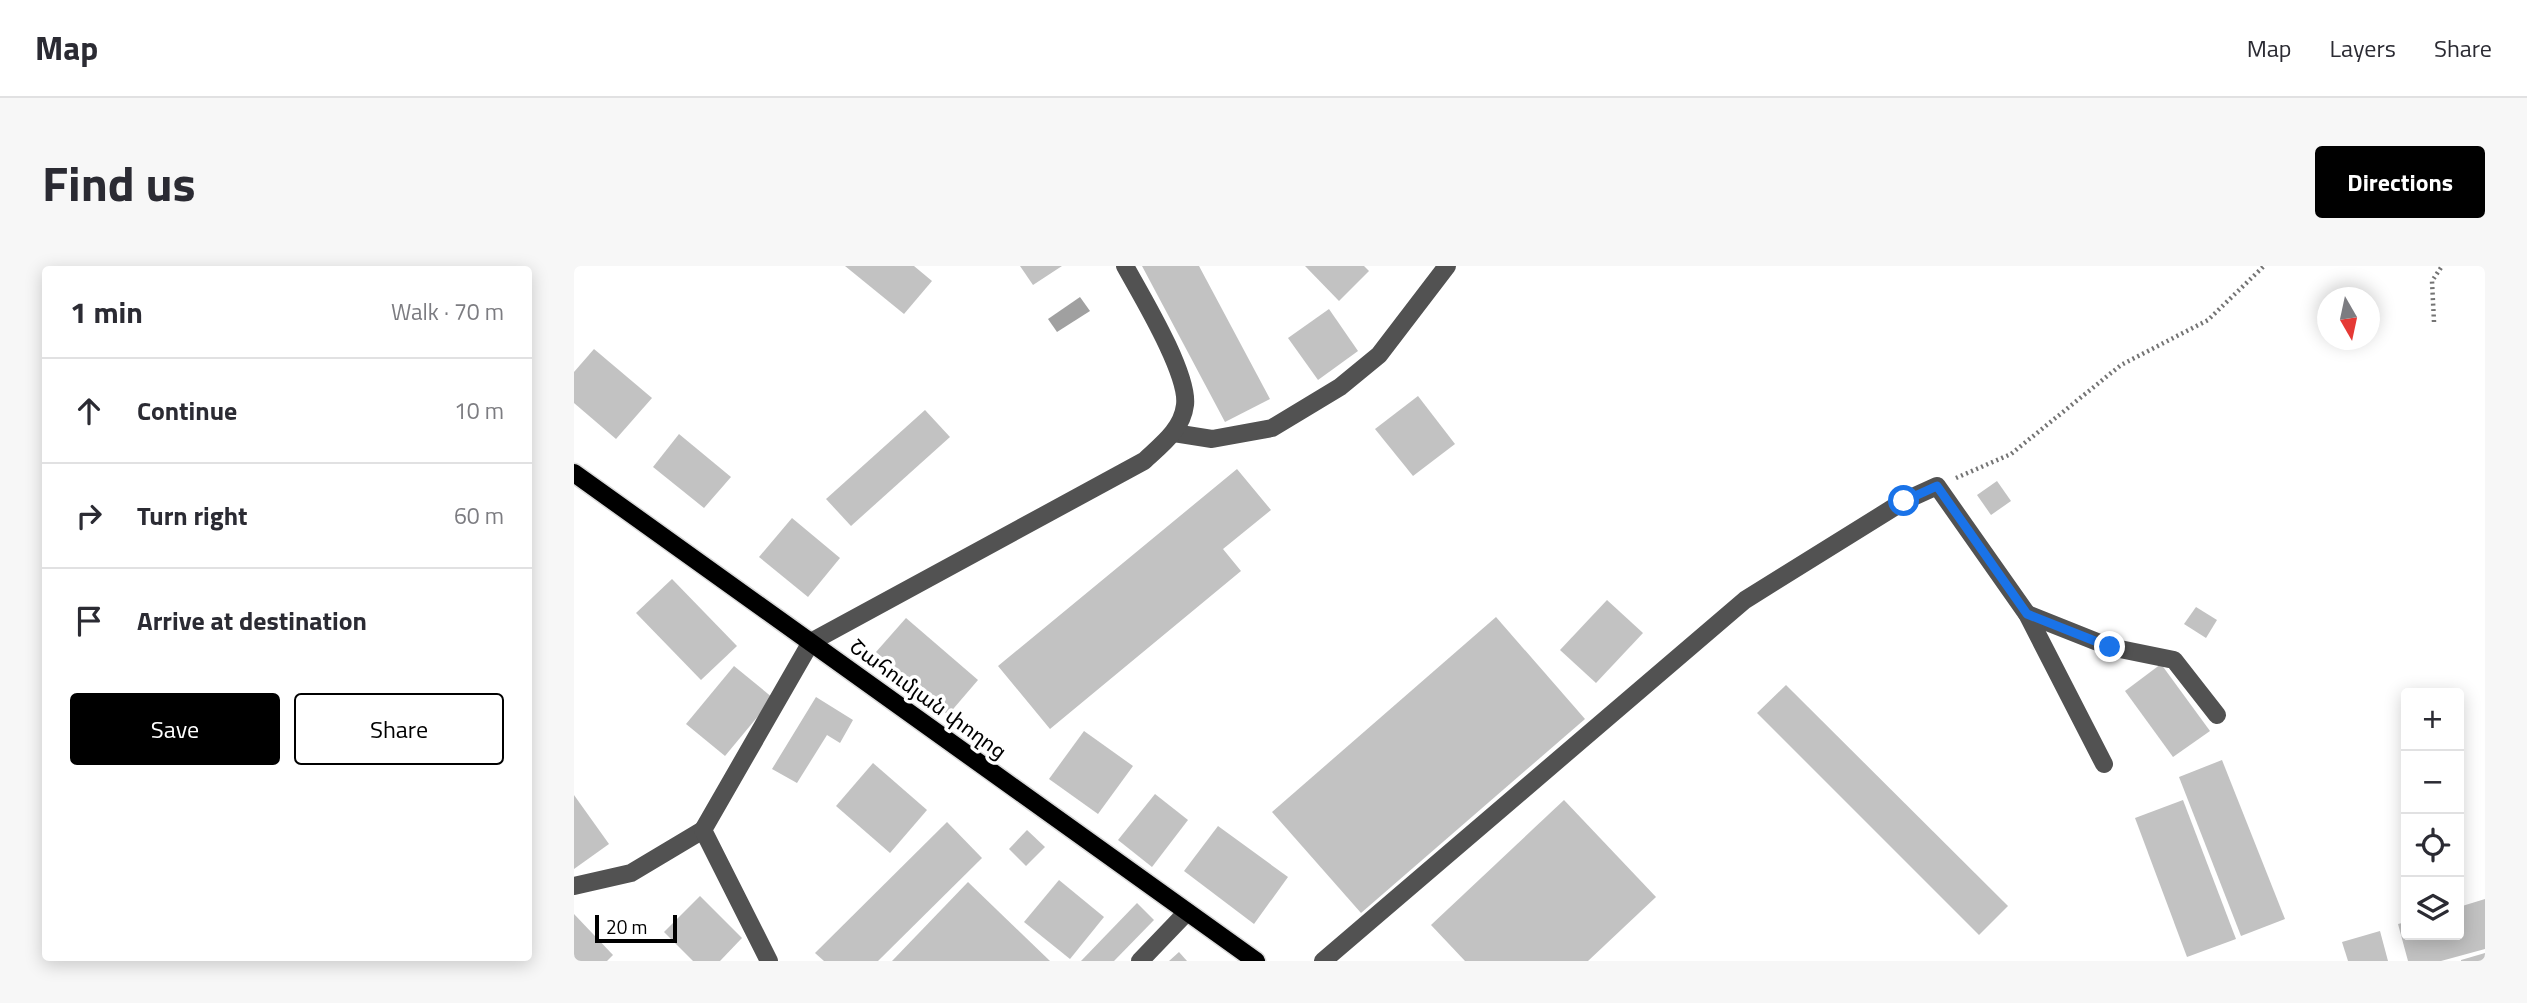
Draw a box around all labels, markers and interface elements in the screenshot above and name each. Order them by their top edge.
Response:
text: Map [35,23,98,73]
text: Map [2247,30,2292,66]
text: Layers [2330,30,2396,66]
text: Share [2434,30,2492,66]
text: Find us [42,145,196,220]
button: Directions [2315,146,2485,218]
north arrow [2317,287,2380,350]
text: 1 min [70,289,143,335]
text: Walk · 70 m [391,294,504,329]
text: Continue [137,391,237,430]
icon: ahead [70,392,108,430]
text: 10 m [454,393,504,428]
route start [1888,485,1919,516]
text: Turn right [137,496,248,535]
icon: right [70,497,108,535]
text: 60 m [454,498,504,533]
text: Arrive at destination [137,601,367,640]
icon: arrive [70,602,108,640]
street label: Շահումյան փողոց [843,630,1014,766]
route end [2094,631,2125,662]
map controls [2401,688,2464,940]
button: + [2401,688,2464,751]
button: Save [70,693,280,765]
button: Share [294,693,504,765]
button: − [2401,751,2464,814]
button: locate [2401,814,2464,877]
button: layers [2401,877,2464,940]
scale bar [595,912,677,944]
text: 20 m [606,912,647,941]

